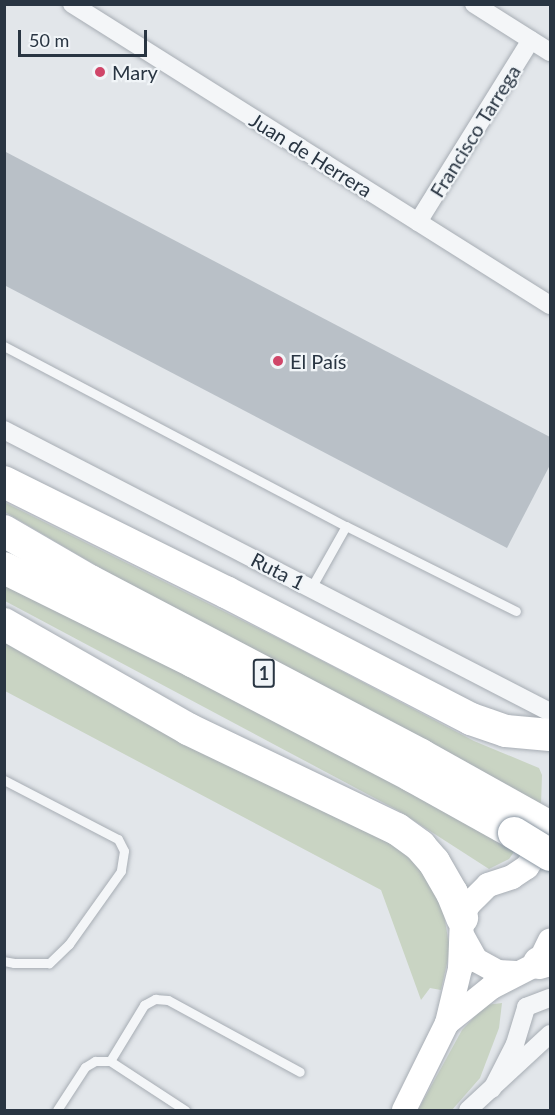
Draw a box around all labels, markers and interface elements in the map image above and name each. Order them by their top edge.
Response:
scale bar [21,18,150,56]
text: 50 m [29,29,69,51]
place label: Mary [112,60,158,84]
street label: Francisco Tarrega [425,60,525,202]
marker: Mary [93,65,107,79]
street label: Juan de Herrera [245,108,377,202]
place label: El País [290,349,346,373]
marker: El País [271,354,285,368]
street label: Ruta 1 [247,547,309,595]
road number: 1 [252,658,276,688]

